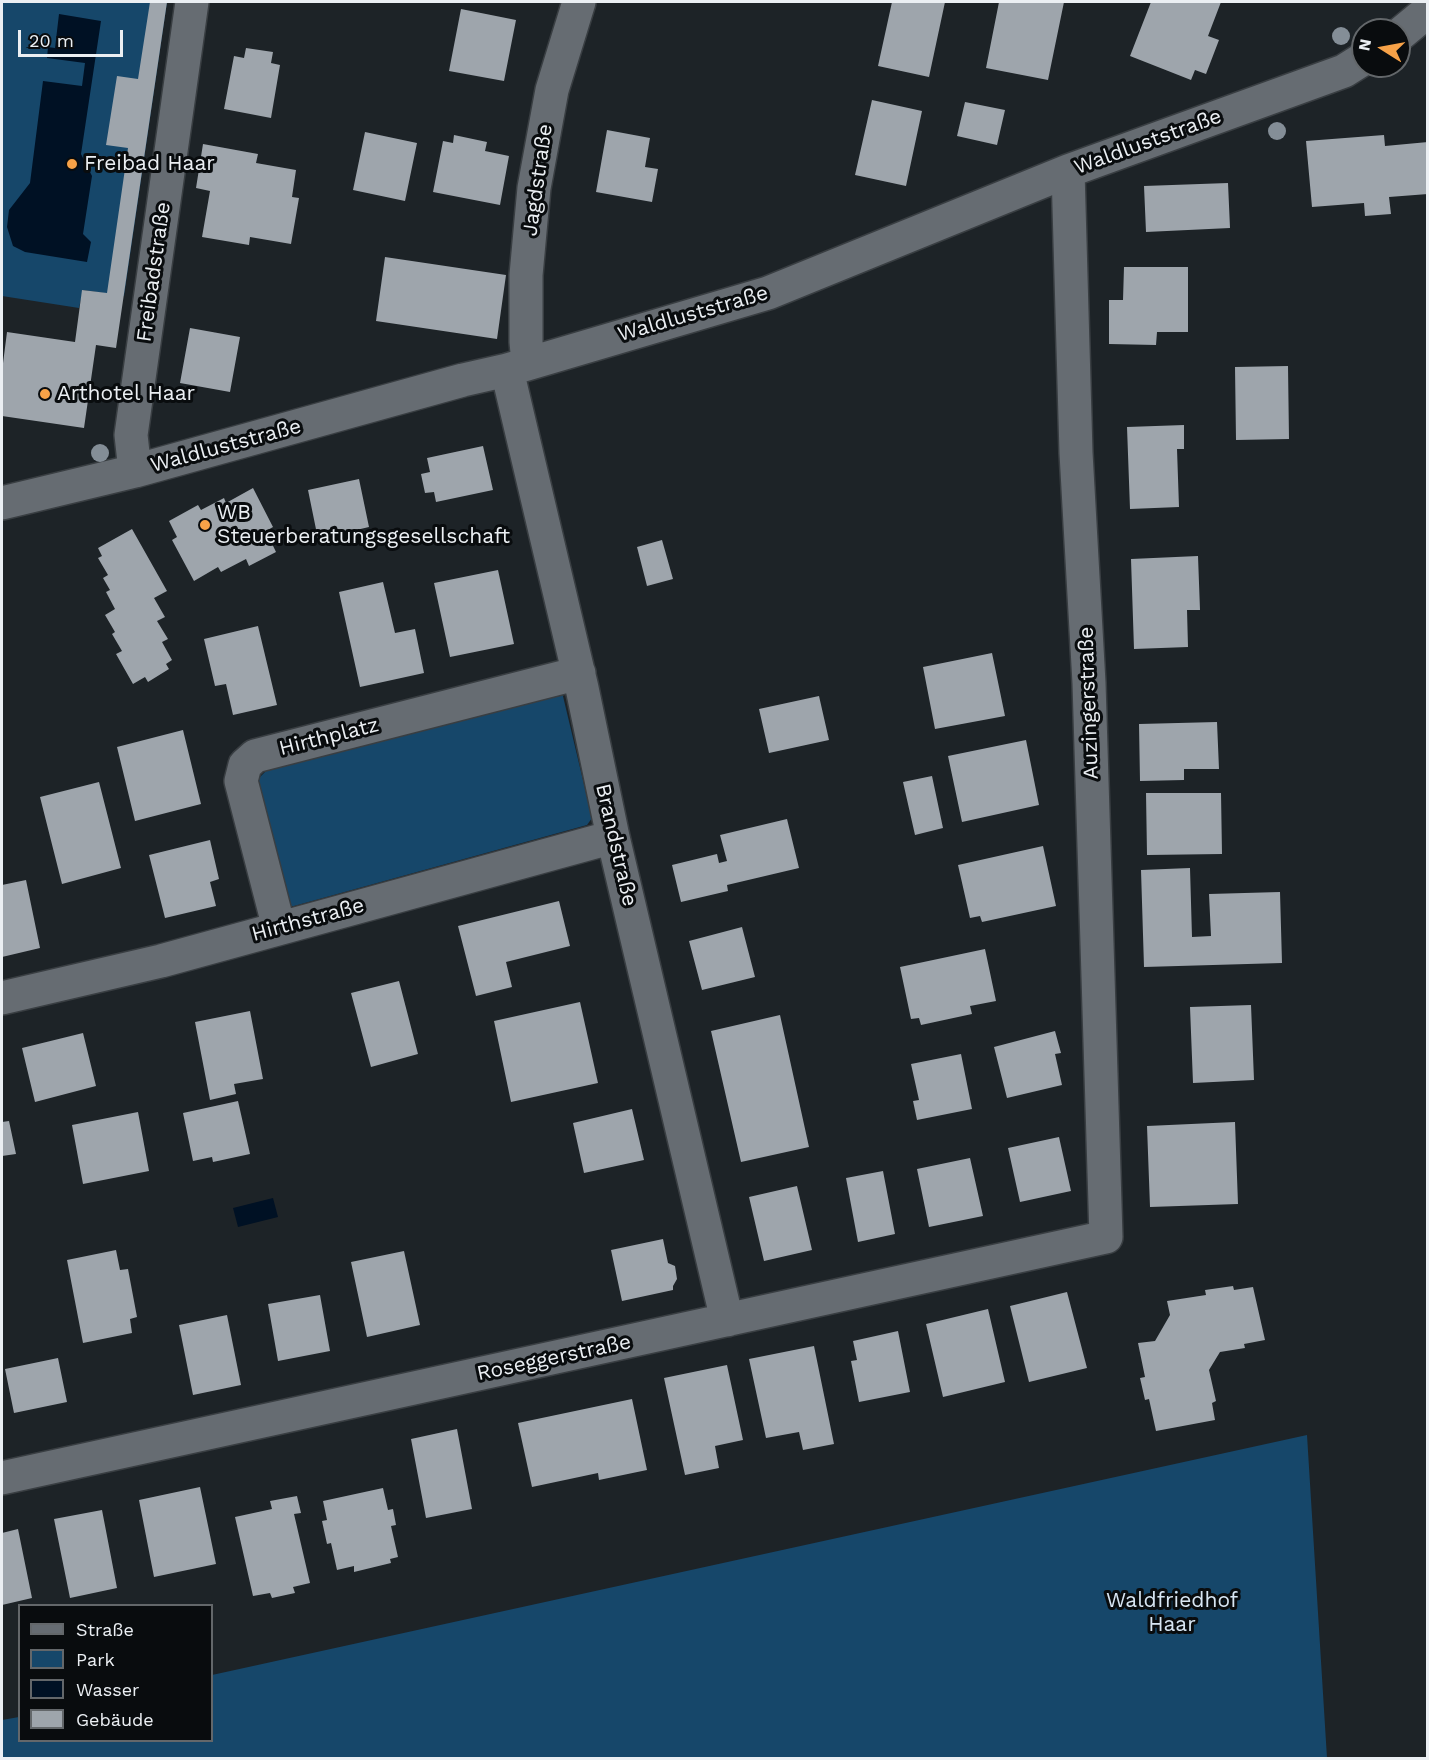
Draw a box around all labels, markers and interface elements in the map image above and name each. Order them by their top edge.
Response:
scale bar [21,18,126,56]
north arrow [1351,18,1411,78]
text: 20 m [29,30,74,51]
text: N [1354,37,1375,52]
street label: Waldluststraße [1071,104,1225,180]
street label: Jagdstraße [518,122,558,238]
place label: Freibad Haar [84,151,215,177]
marker: Freibad Haar [65,157,79,171]
street label: Freibadstraße [132,200,176,344]
street label: Waldluststraße [615,281,771,347]
place label: Arthotel Haar [57,381,195,407]
marker: Arthotel Haar [38,387,52,401]
street label: Waldluststraße [148,414,304,478]
place label: WB Steuerberatungsgesellschaft [217,500,510,550]
marker: WB Steuerberatungsgesellschaft [198,518,212,532]
street label: Auzingerstraße [1074,626,1104,780]
street label: Hirthplatz [277,712,381,762]
street label: Brandstraße [590,781,642,909]
street label: Hirthstraße [249,893,367,947]
street label: Roseggerstraße [475,1329,633,1387]
park label: Waldfriedhof Haar [1106,1588,1238,1638]
legend [18,1604,213,1742]
text: Straße [76,1619,134,1640]
text: Park [76,1649,115,1670]
text: Wasser [76,1679,139,1700]
text: Gebäude [76,1709,154,1730]

